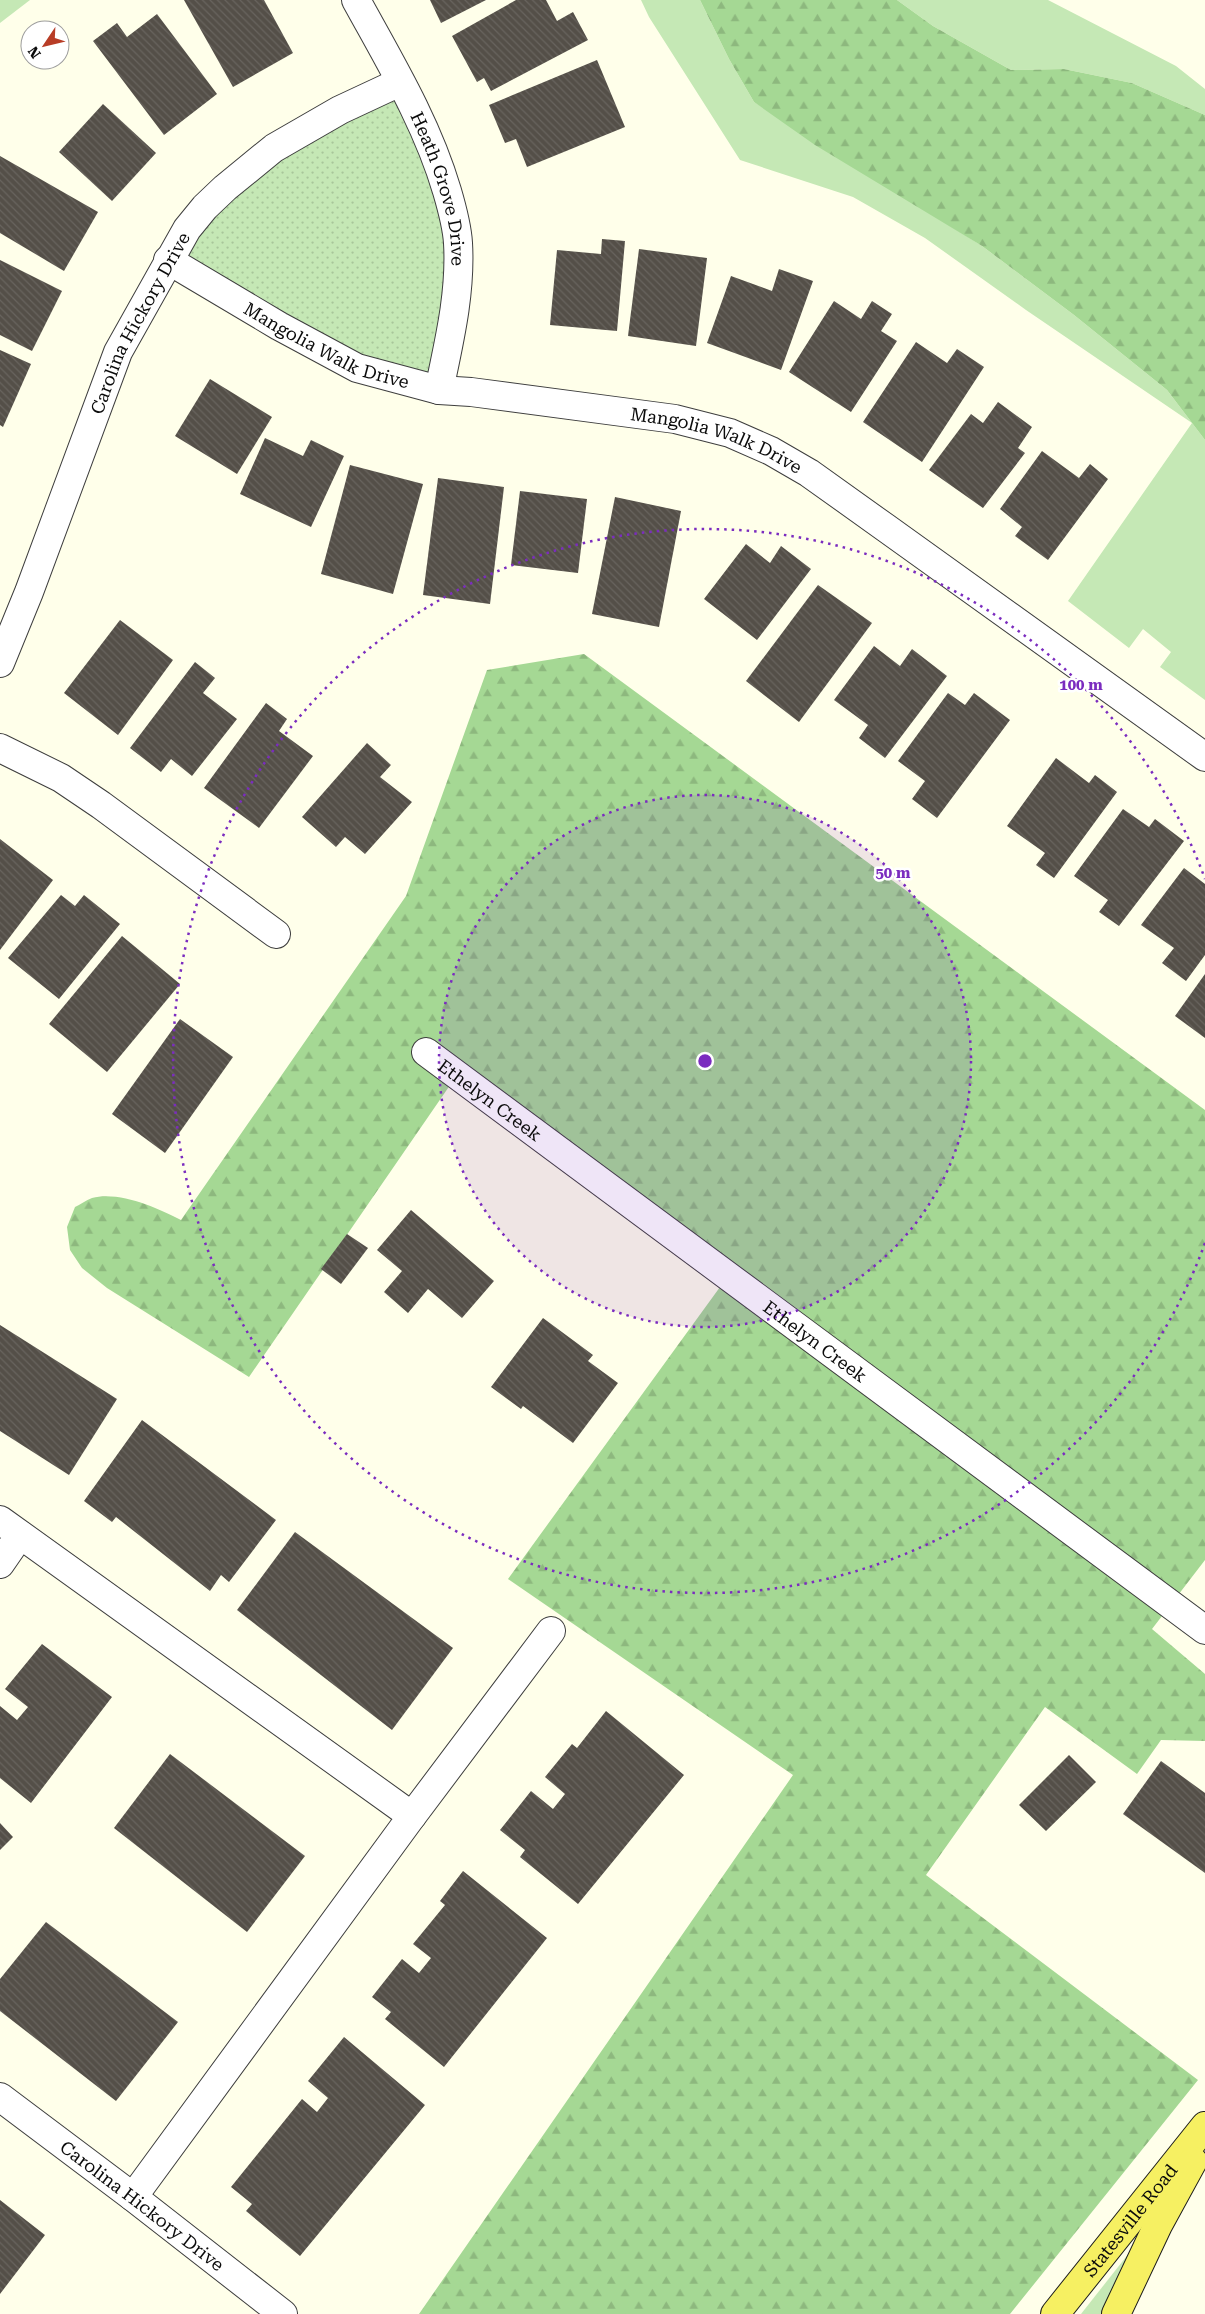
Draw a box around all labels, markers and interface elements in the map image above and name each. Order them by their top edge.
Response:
north arrow [20,20,70,70]
text: N [25,43,44,61]
street label: Heath Grove Drive [407,108,469,266]
street label: Carolina Hickory Drive [86,228,194,417]
street label: Mangolia Walk Drive [241,297,412,392]
street label: Mangolia Walk Drive [629,403,806,477]
text: 100 m [1059,676,1103,694]
text: 50 m [875,864,911,882]
centre of rings [696,1052,714,1070]
street label: Ethelyn Creek [434,1054,546,1145]
street label: Ethelyn Creek [760,1296,871,1386]
street label: Carolina Hickory Drive [56,2136,229,2275]
street label: Statesville Road [1079,2159,1181,2281]

